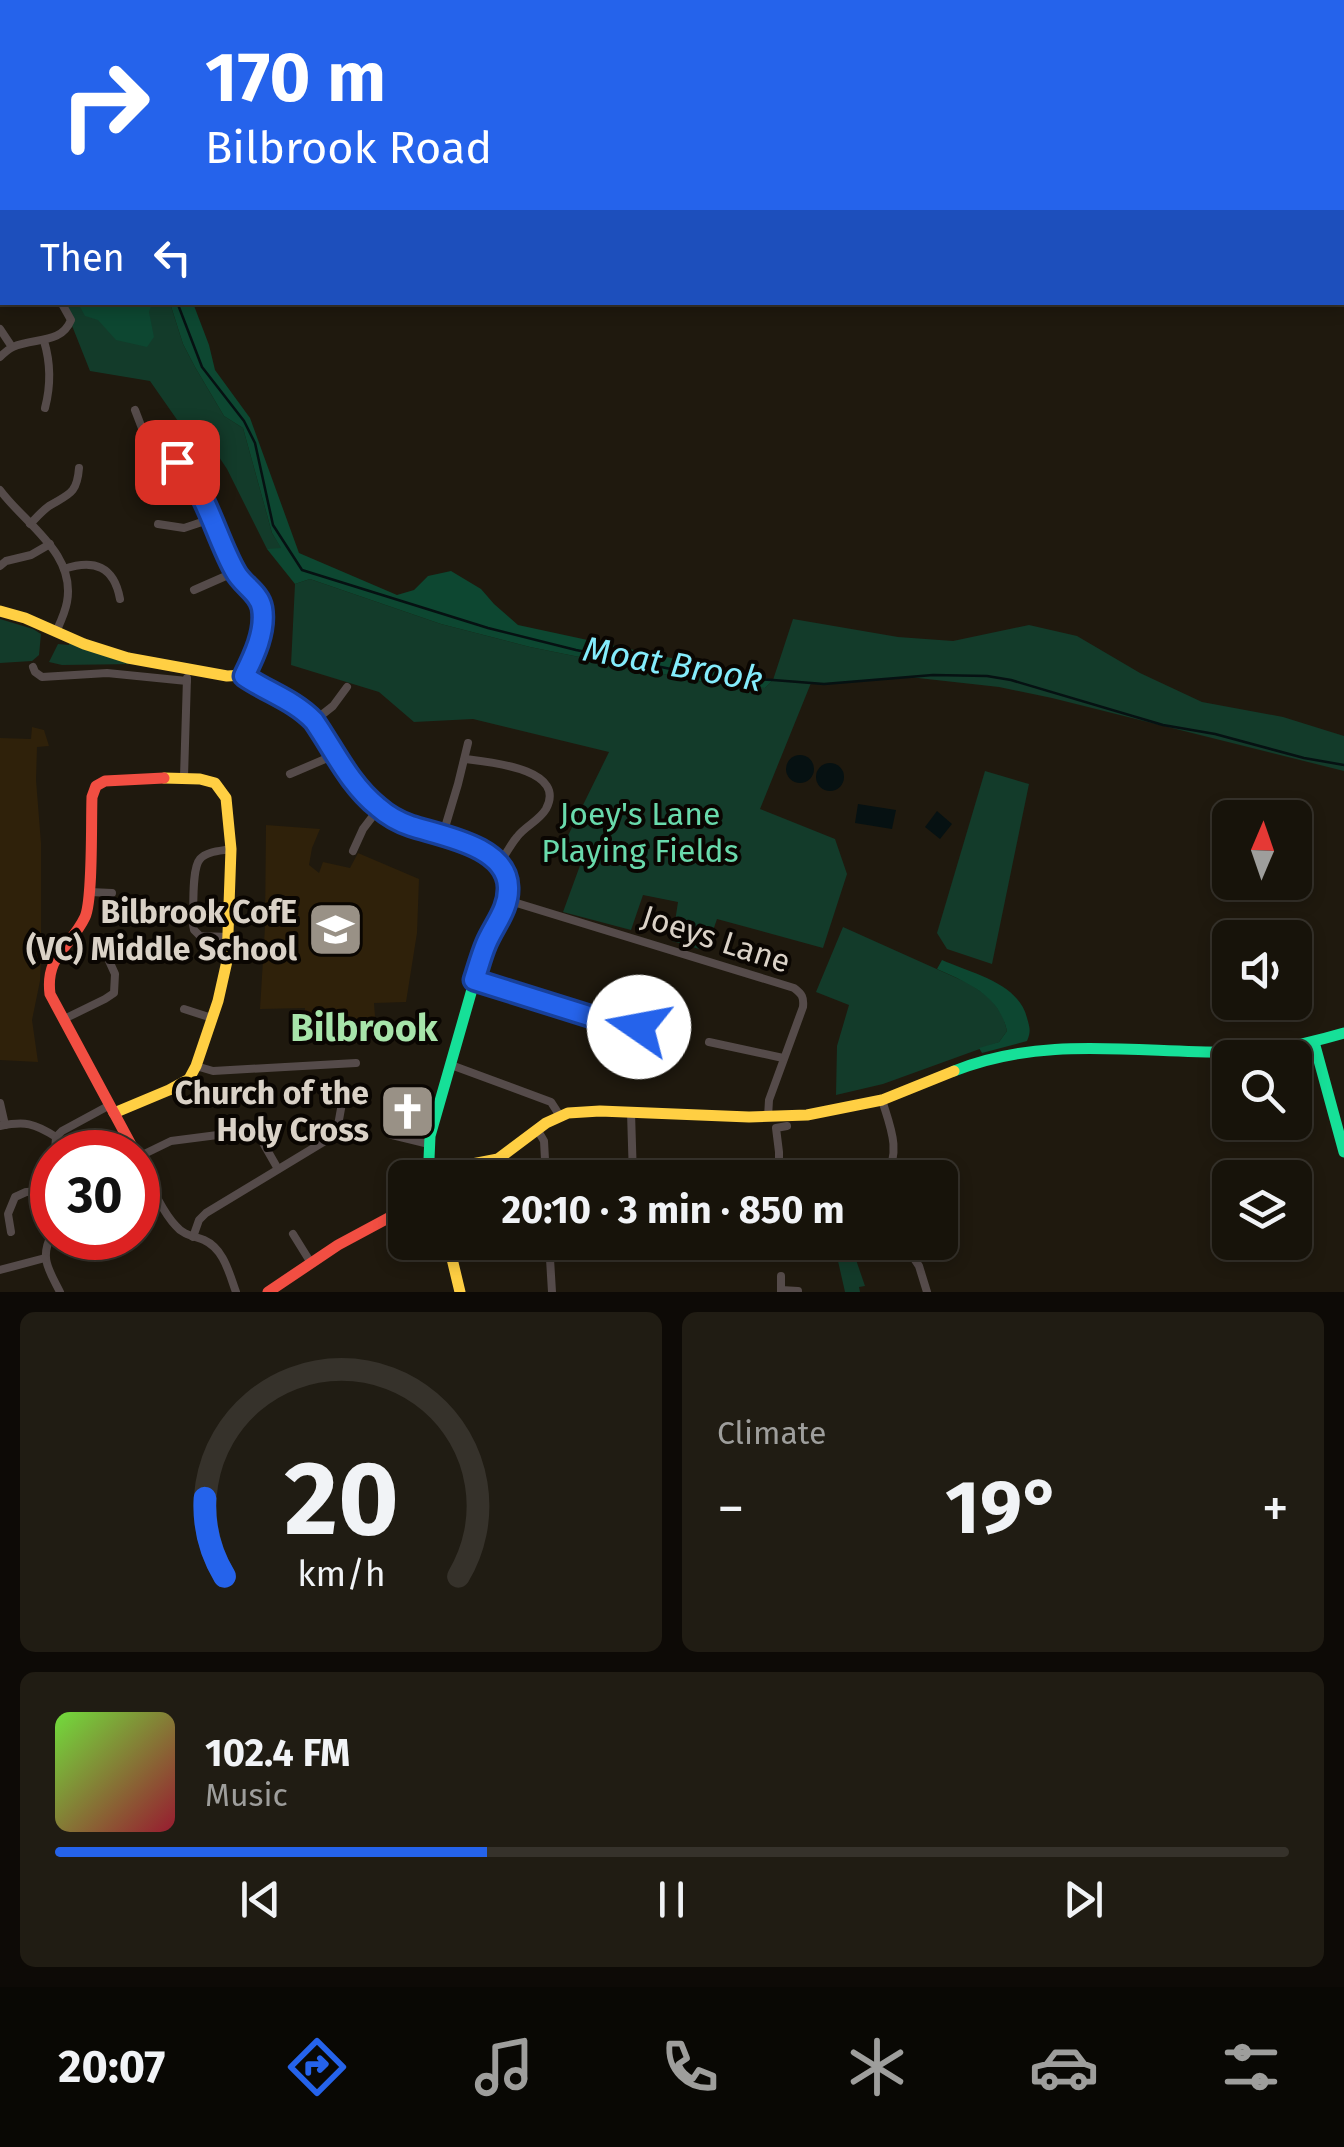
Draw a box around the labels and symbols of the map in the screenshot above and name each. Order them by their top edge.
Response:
pin [135,420,220,505]
water label: Moat Brook [580,628,766,700]
park label: Joey's Lane Playing Fields [541,795,739,870]
north arrow [1212,800,1312,900]
place label: Bilbrook CofE (VC) Middle School [26,893,297,968]
street label: Joeys Lane [637,897,795,981]
school or university icon: Bilbrook CofE (VC) Middle School [306,900,366,960]
position arrow [587,975,691,1079]
district label: Bilbrook [290,1005,439,1051]
place label: Church of the Holy Cross [175,1074,369,1149]
church icon: Church of the Holy Cross [378,1081,438,1141]
speed limit sign: 30 [30,1130,160,1260]

